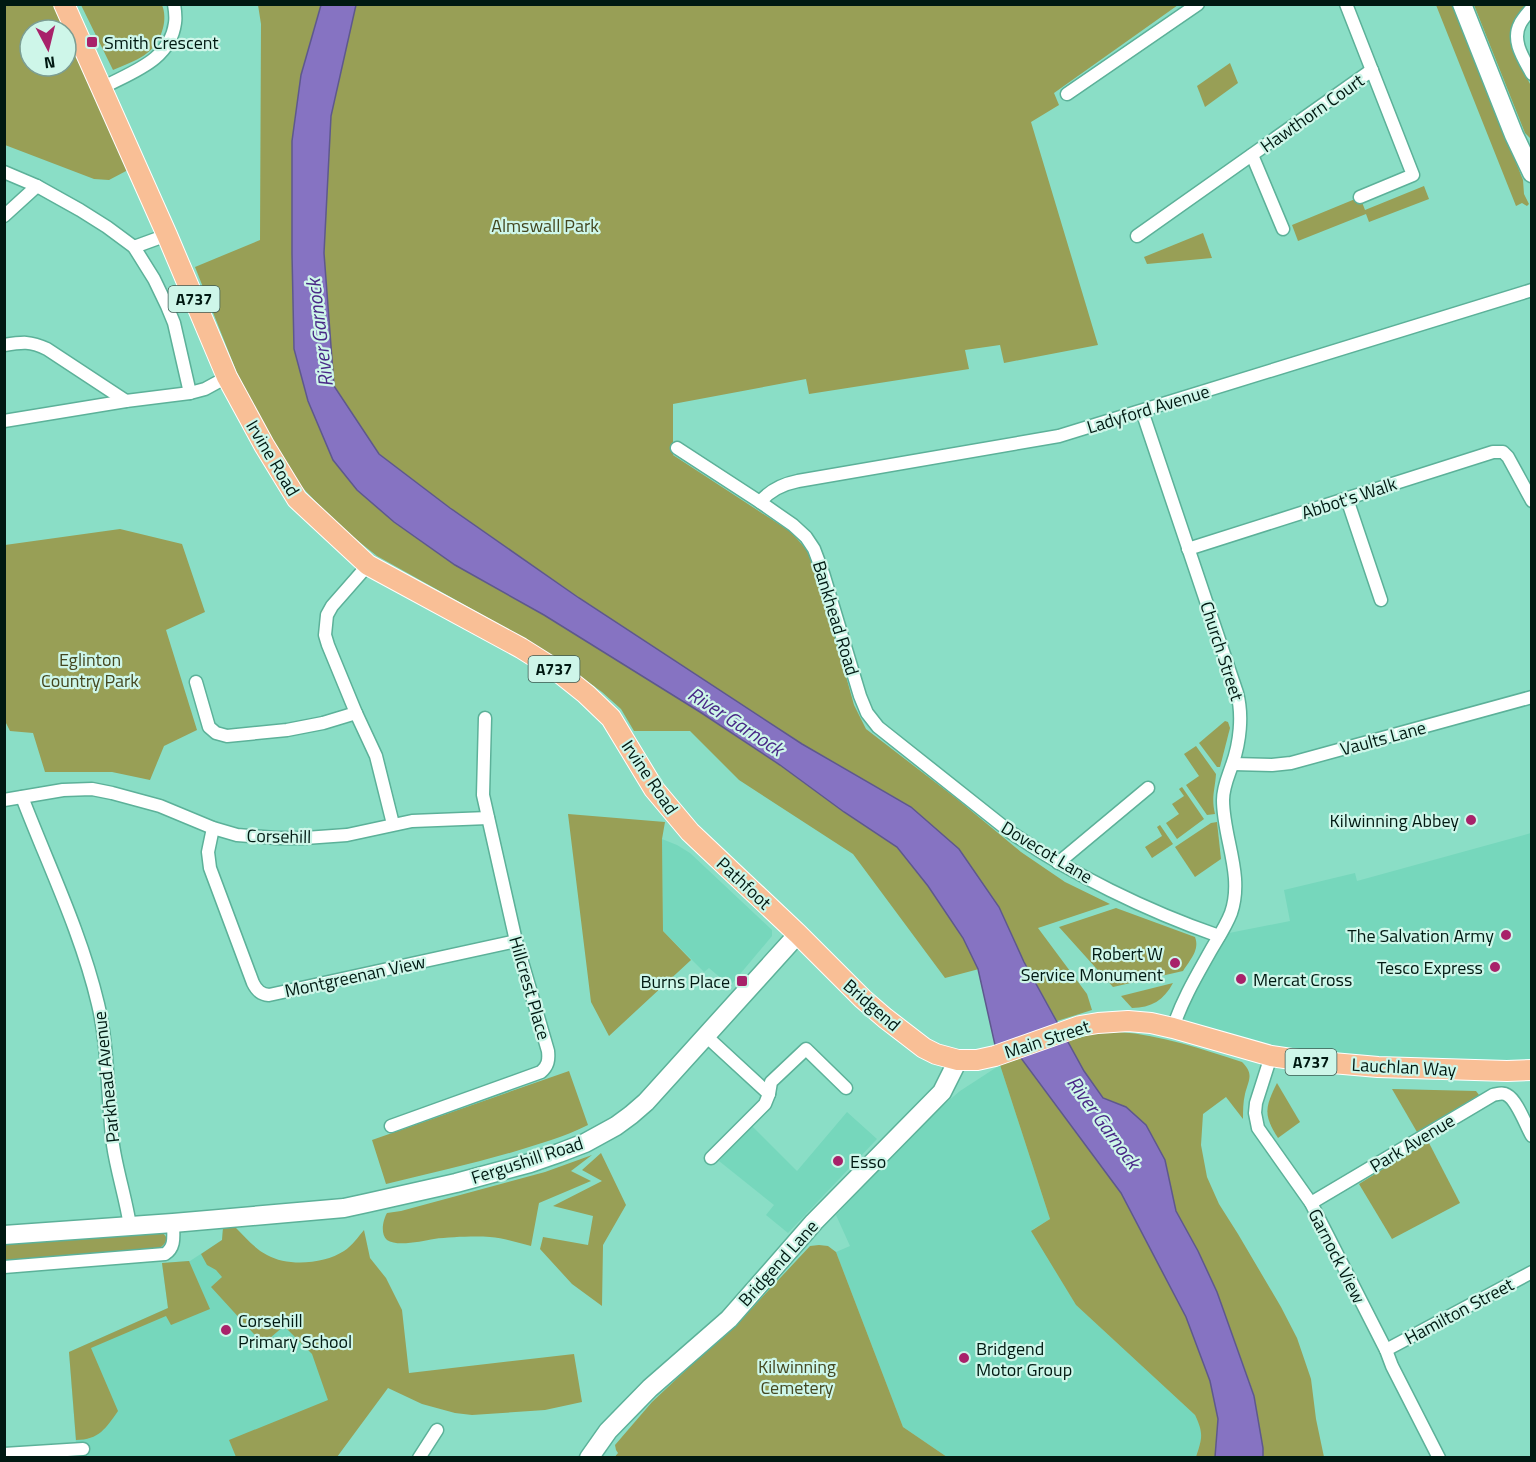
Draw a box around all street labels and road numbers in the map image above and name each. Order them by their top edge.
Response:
street label: Hawthorn Court [1255,67,1370,159]
road number: A737 [168,286,220,312]
street label: Ladyford Avenue [1083,378,1213,440]
street label: Irvine Road [240,415,306,501]
street label: Abbot's Walk [1298,470,1401,526]
street label: Bankhead Road [806,557,866,679]
street label: Church Street [1193,598,1251,705]
road number: A737 [528,656,580,682]
street label: Vaults Lane [1337,714,1429,762]
street label: Irvine Road [615,734,685,820]
street label: Dovecot Lane [996,814,1098,890]
street label: Corsehill [246,822,312,850]
street label: Pathfoot [710,850,778,916]
street label: Hillcrest Place [502,933,558,1043]
street label: Montgreenan View [282,948,428,1004]
street label: Bridgend [837,972,907,1038]
street label: Parkhead Avenue [86,1010,126,1144]
street label: Main Street [1001,1012,1094,1065]
road number: A737 [1286,1049,1336,1075]
street label: Lauchlan Way [1351,1051,1457,1083]
street label: Park Avenue [1364,1107,1460,1179]
street label: Fergushill Road [467,1129,587,1191]
street label: Garnock View [1302,1204,1373,1308]
street label: Bridgend Lane [732,1214,824,1312]
street label: Hamilton Street [1400,1271,1519,1351]

